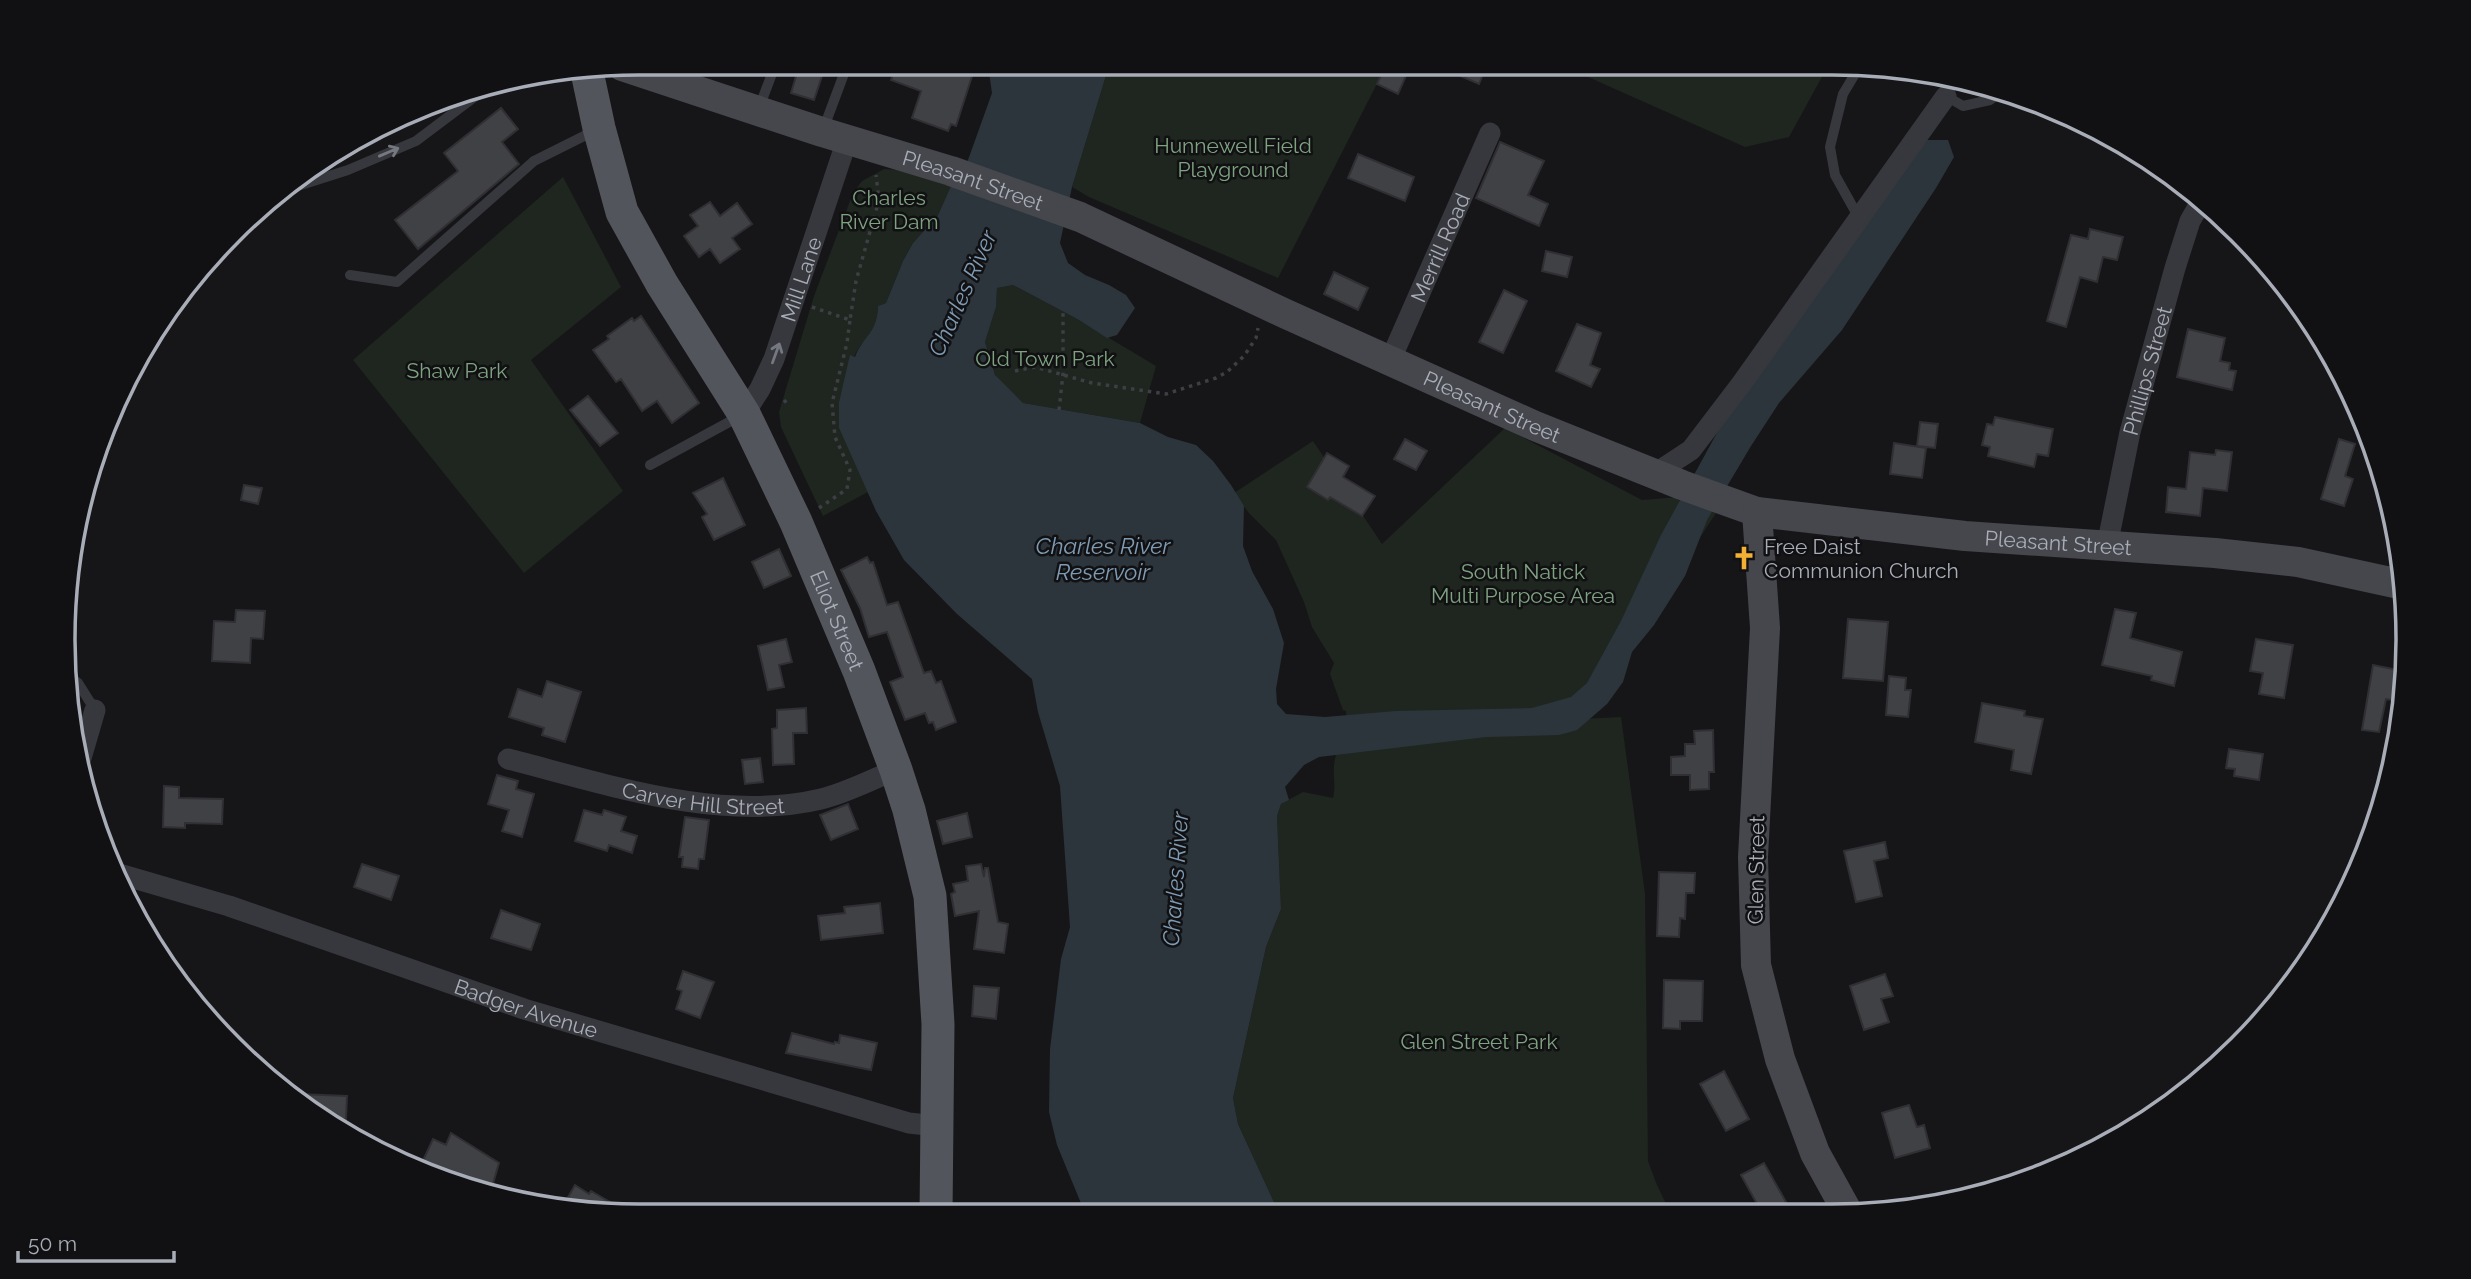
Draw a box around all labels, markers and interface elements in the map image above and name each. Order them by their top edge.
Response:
park label: Hunnewell Field Playground [1154,133,1312,182]
one-way arrow [378,145,400,158]
street label: Pleasant Street [900,145,1047,215]
park label: Charles River Dam [839,185,939,234]
street label: Merrill Road [1405,189,1475,306]
water label: Charles River [922,225,1002,360]
street label: Mill Lane [775,234,826,325]
street label: Phillips Street [2117,303,2176,438]
one-way arrow [771,343,783,365]
park label: Old Town Park [975,346,1115,371]
park label: Shaw Park [407,358,507,383]
street label: Pleasant Street [1420,365,1564,447]
street label: Pleasant Street [1984,525,2132,560]
water label: Charles River Reservoir [1036,532,1172,585]
place label: Free Daist Communion Church [1764,534,1959,583]
church icon: Free Daist Communion Church [1730,544,1758,572]
park label: South Natick Multi Purpose Area [1431,559,1615,608]
street label: Eliot Street [805,567,870,674]
street label: Carver Hill Street [620,777,785,819]
water label: Charles River [1157,810,1193,947]
street label: Glen Street [1743,815,1769,925]
street label: Badger Avenue [451,973,601,1043]
park label: Glen Street Park [1400,1029,1558,1054]
scale bar [18,1220,173,1264]
text: 50 m [28,1231,77,1256]

